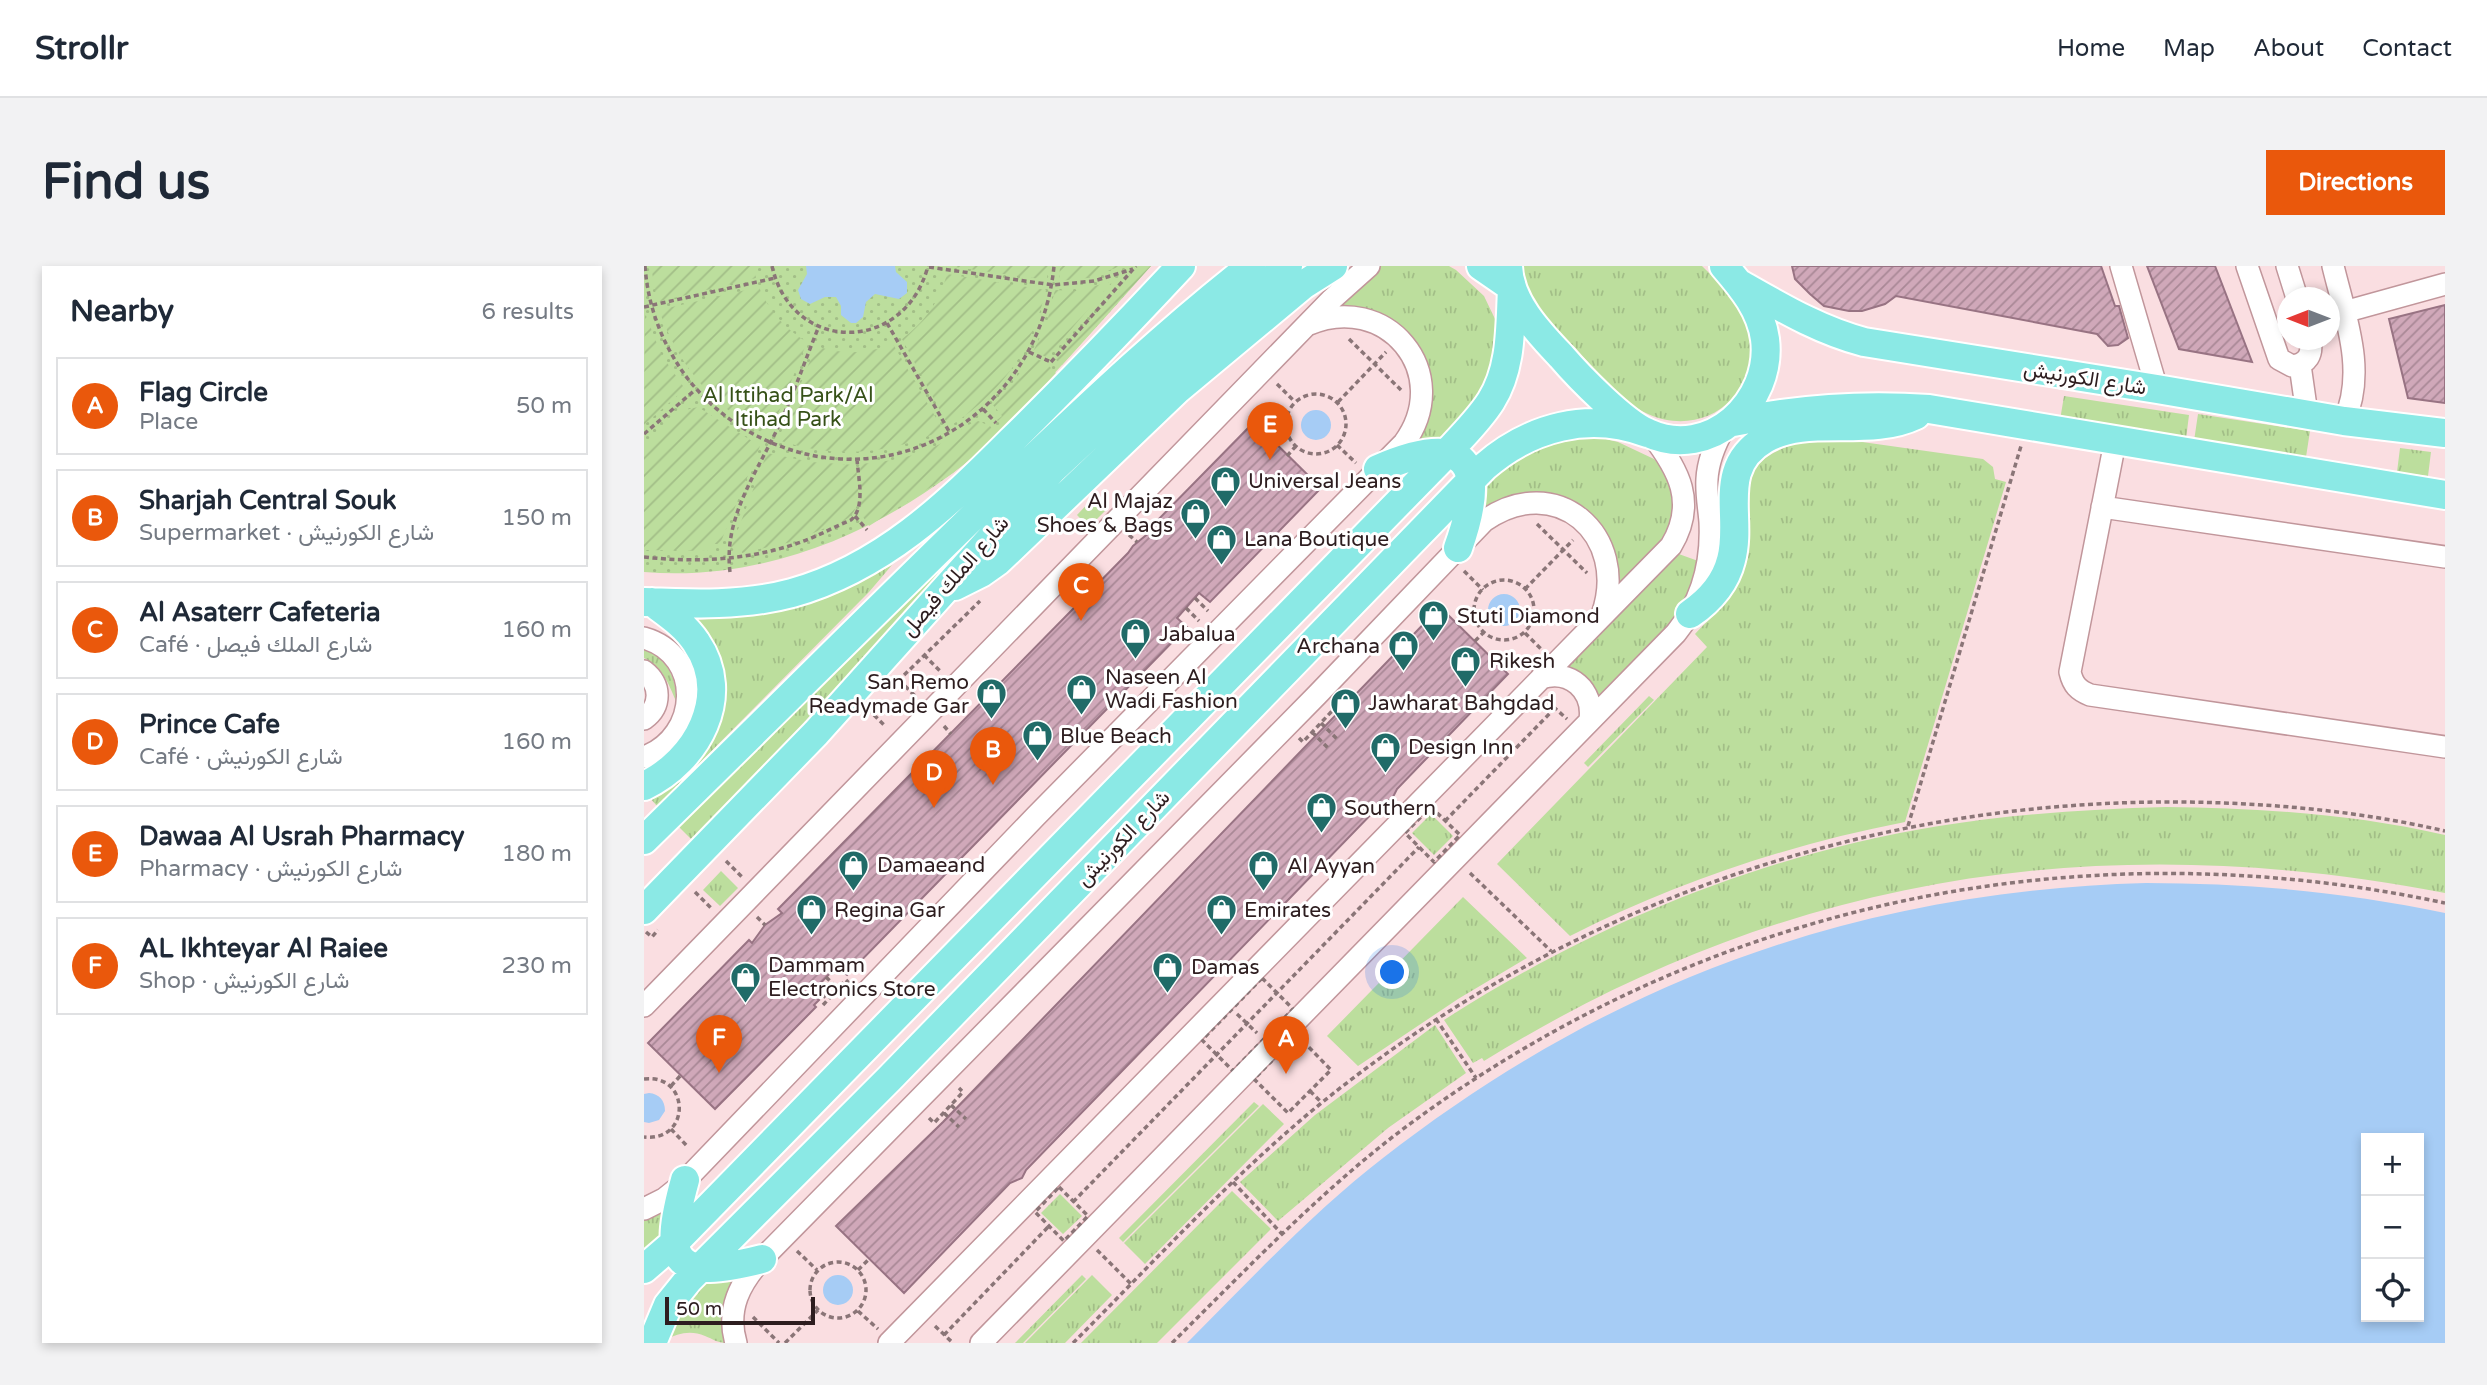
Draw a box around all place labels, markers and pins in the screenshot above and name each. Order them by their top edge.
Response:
pin: E [1247,402,1293,460]
shop icon: Universal Jeans [1208,464,1242,508]
place label: Universal Jeans [1248,469,1401,494]
place label: Al Majaz Shoes & Bags [1037,489,1173,538]
shop icon: Al Majaz Shoes & Bags [1179,496,1213,540]
shop icon: Lana Boutique [1204,522,1238,566]
place label: Lana Boutique [1244,527,1389,552]
pin: C [1058,563,1104,621]
shop icon: Stuti Diamond [1417,599,1451,643]
place label: Stuti Diamond [1457,604,1600,629]
shop icon: Jabalua [1119,617,1153,661]
place label: Jabalua [1159,622,1235,647]
shop icon: Archana [1386,629,1420,673]
place label: Archana [1296,634,1380,659]
shop icon: Rikesh [1449,644,1483,688]
place label: Rikesh [1489,649,1555,674]
place label: Naseen Al Wadi Fashion [1105,665,1238,714]
place label: San Remo Readymade Gar [808,670,969,719]
shop icon: Naseen Al Wadi Fashion [1065,672,1099,716]
shop icon: San Remo Readymade Gar [975,677,1009,721]
shop icon: Jawharat Bahgdad [1328,686,1362,730]
place label: Jawharat Bahgdad [1368,691,1554,716]
shop icon: Blue Beach [1020,719,1054,763]
place label: Blue Beach [1060,724,1172,749]
pin: B [970,727,1016,785]
shop icon: Design Inn [1368,730,1402,774]
place label: Design Inn [1408,735,1513,760]
pin: D [911,750,957,808]
shop icon: Southern [1304,791,1338,835]
place label: Southern [1344,796,1436,821]
shop icon: Damaeand [837,848,871,892]
shop icon: Al Ayyan [1247,849,1281,893]
place label: Damaeand [877,853,985,878]
place label: Al Ayyan [1287,854,1375,879]
shop icon: Regina Gar [794,893,828,937]
shop icon: Emirates [1204,893,1238,937]
place label: Regina Gar [834,898,945,923]
place label: Emirates [1244,898,1331,923]
shop icon: Damas [1151,950,1185,994]
place label: Dammam Electronics Store [768,953,936,1002]
place label: Damas [1191,955,1260,980]
shop icon: Dammam Electronics Store [728,960,762,1004]
pin: F [696,1015,742,1073]
pin: A [1263,1016,1309,1074]

